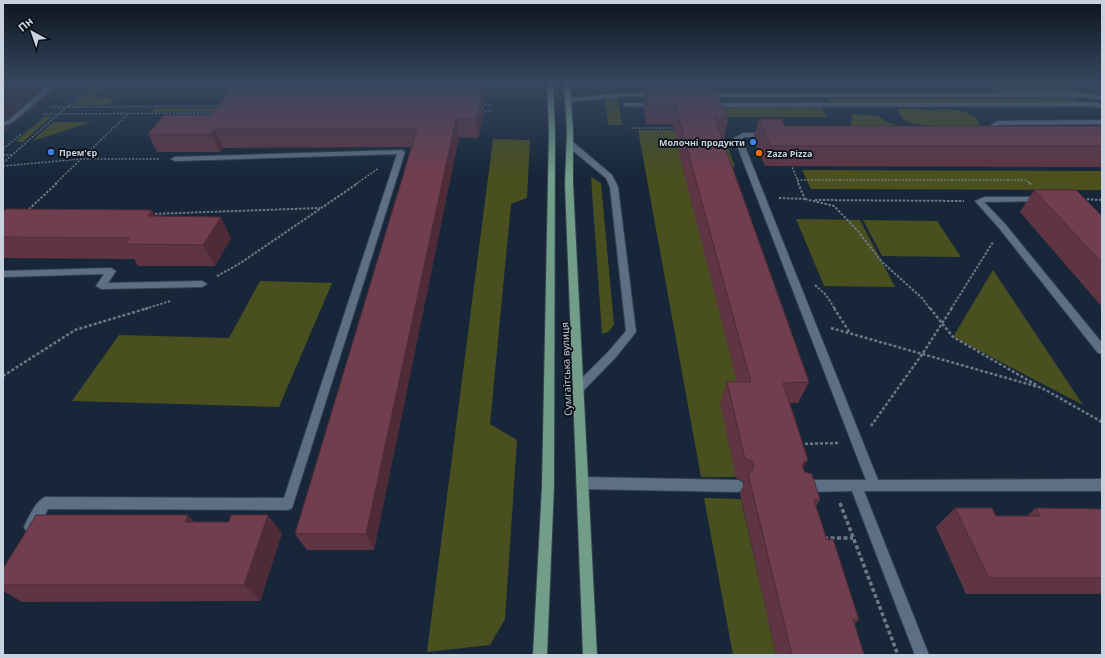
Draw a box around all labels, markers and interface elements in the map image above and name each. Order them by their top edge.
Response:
north arrow [12,12,52,52]
text: Пн [14,13,36,35]
place label: Молочні продукти [659,136,745,149]
marker: Молочні продукти [748,137,758,147]
place label: Прем'єр [59,146,97,159]
marker: Прем'єр [46,147,56,157]
place label: Zaza Pizza [767,147,812,160]
marker: Zaza Pizza [754,148,764,158]
street label: Сумгаїтська вулиця [557,322,575,416]

